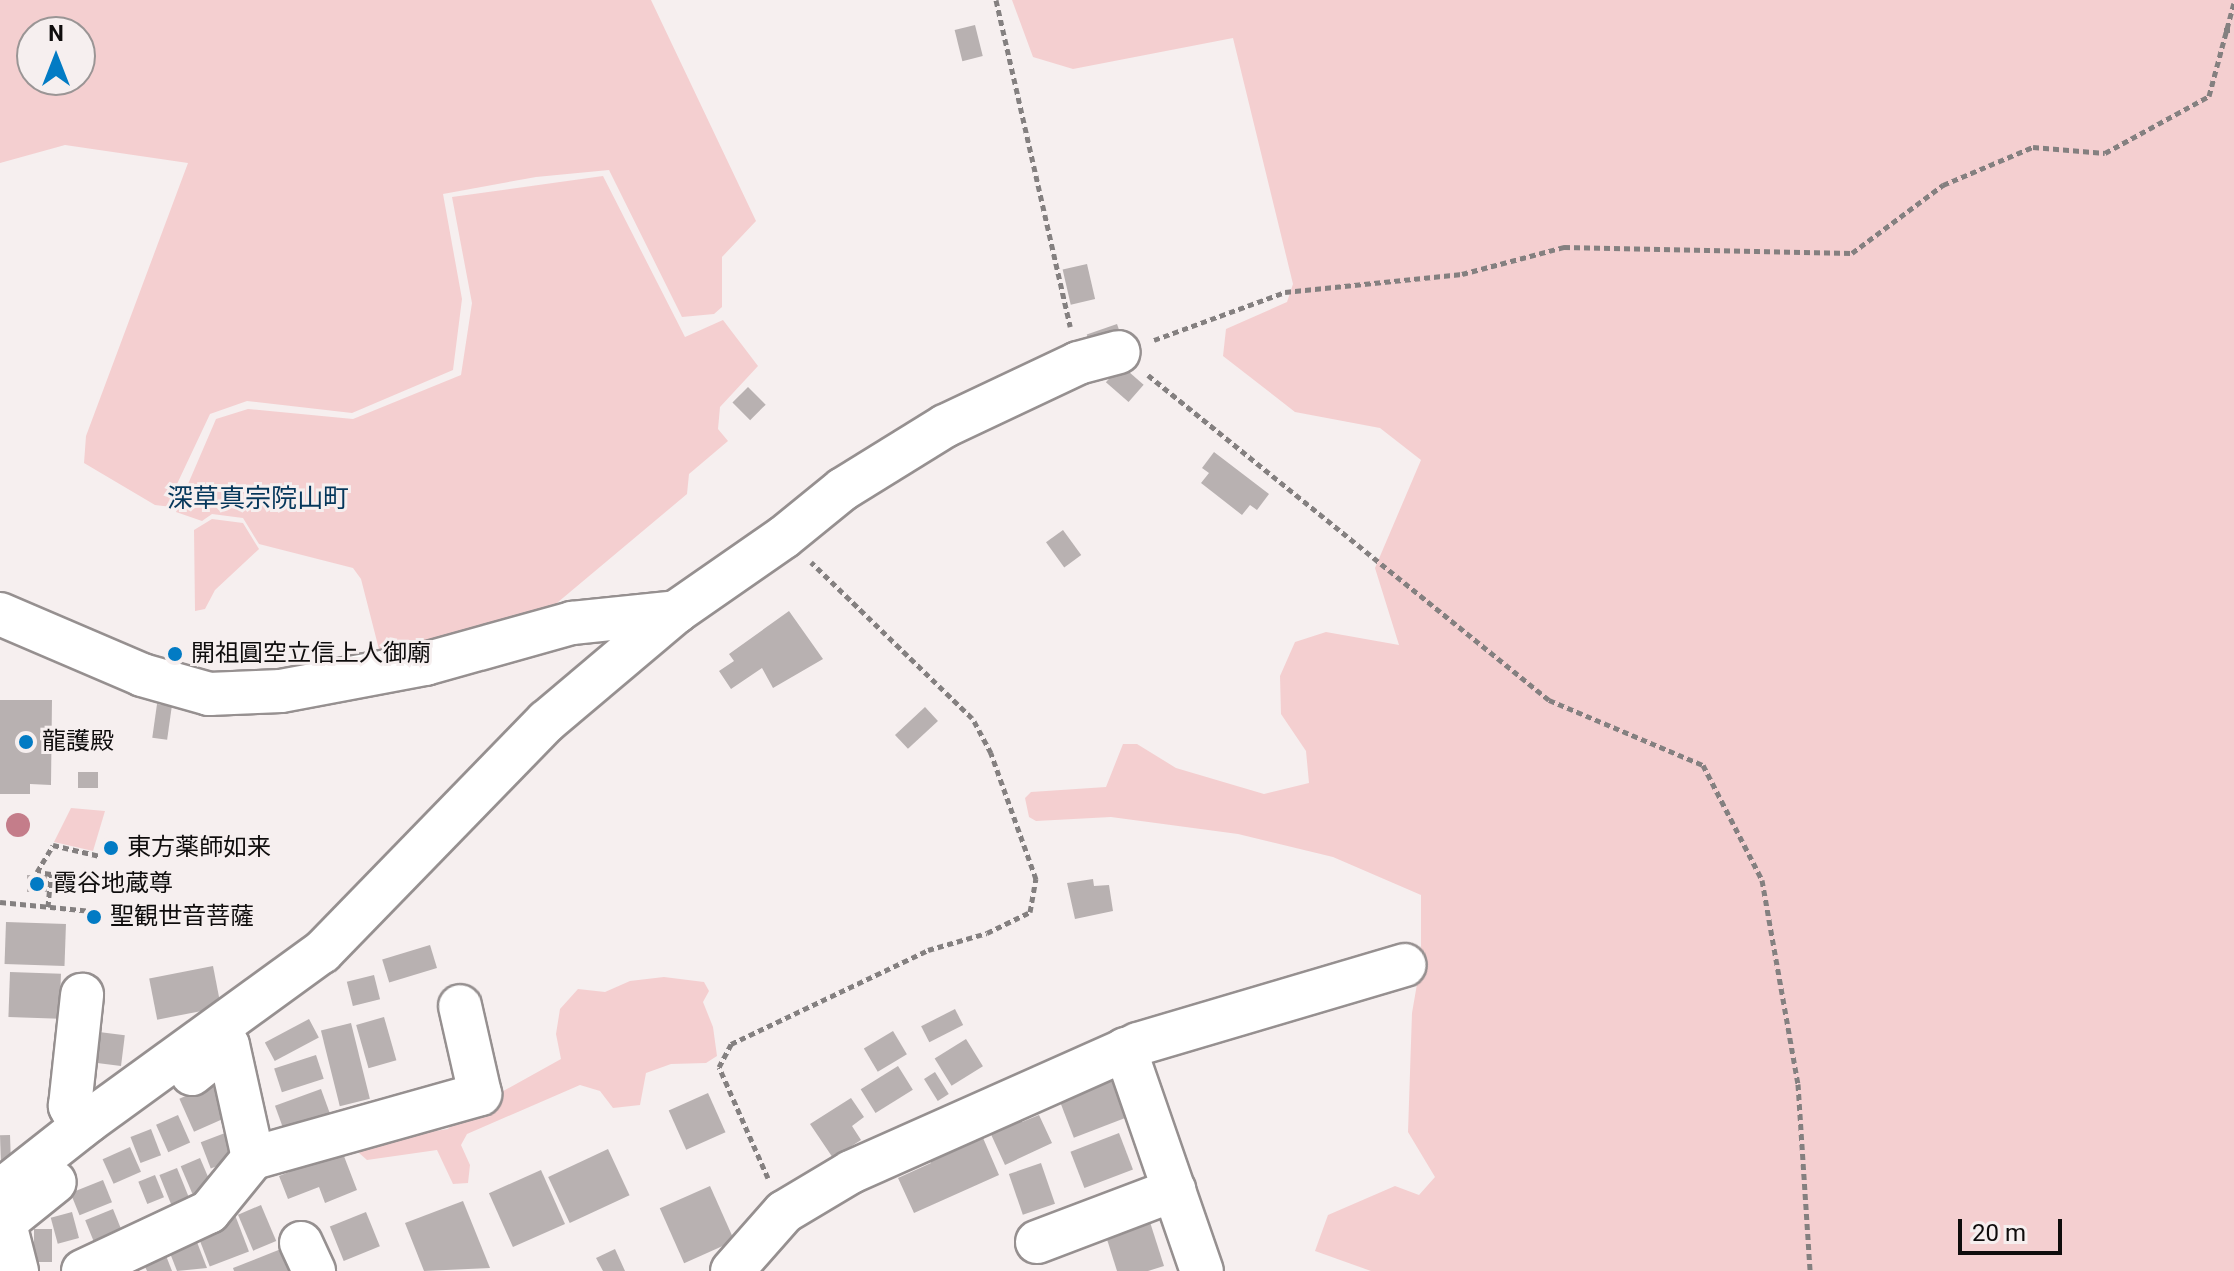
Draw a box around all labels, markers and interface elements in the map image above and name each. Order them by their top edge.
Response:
north arrow [16,16,96,96]
text: N [48,21,64,46]
district label: 深草真宗院山町 [167,483,349,515]
place label: 開祖圓空立信上人御廟 [191,640,431,668]
marker: 開祖圓空立信上人御廟 [166,645,184,663]
place label: 龍護殿 [42,728,114,756]
marker: 龍護殿 [17,733,35,751]
place label: 東方薬師如来 [127,834,271,862]
marker: 東方薬師如来 [102,839,120,857]
place label: 霞谷地蔵尊 [53,870,173,898]
marker: 霞谷地蔵尊 [28,875,46,893]
place label: 聖観世音菩薩 [110,903,254,931]
marker: 聖観世音菩薩 [85,908,103,926]
scale bar [1962,1203,2066,1253]
text: 20 m [1972,1219,2026,1247]

